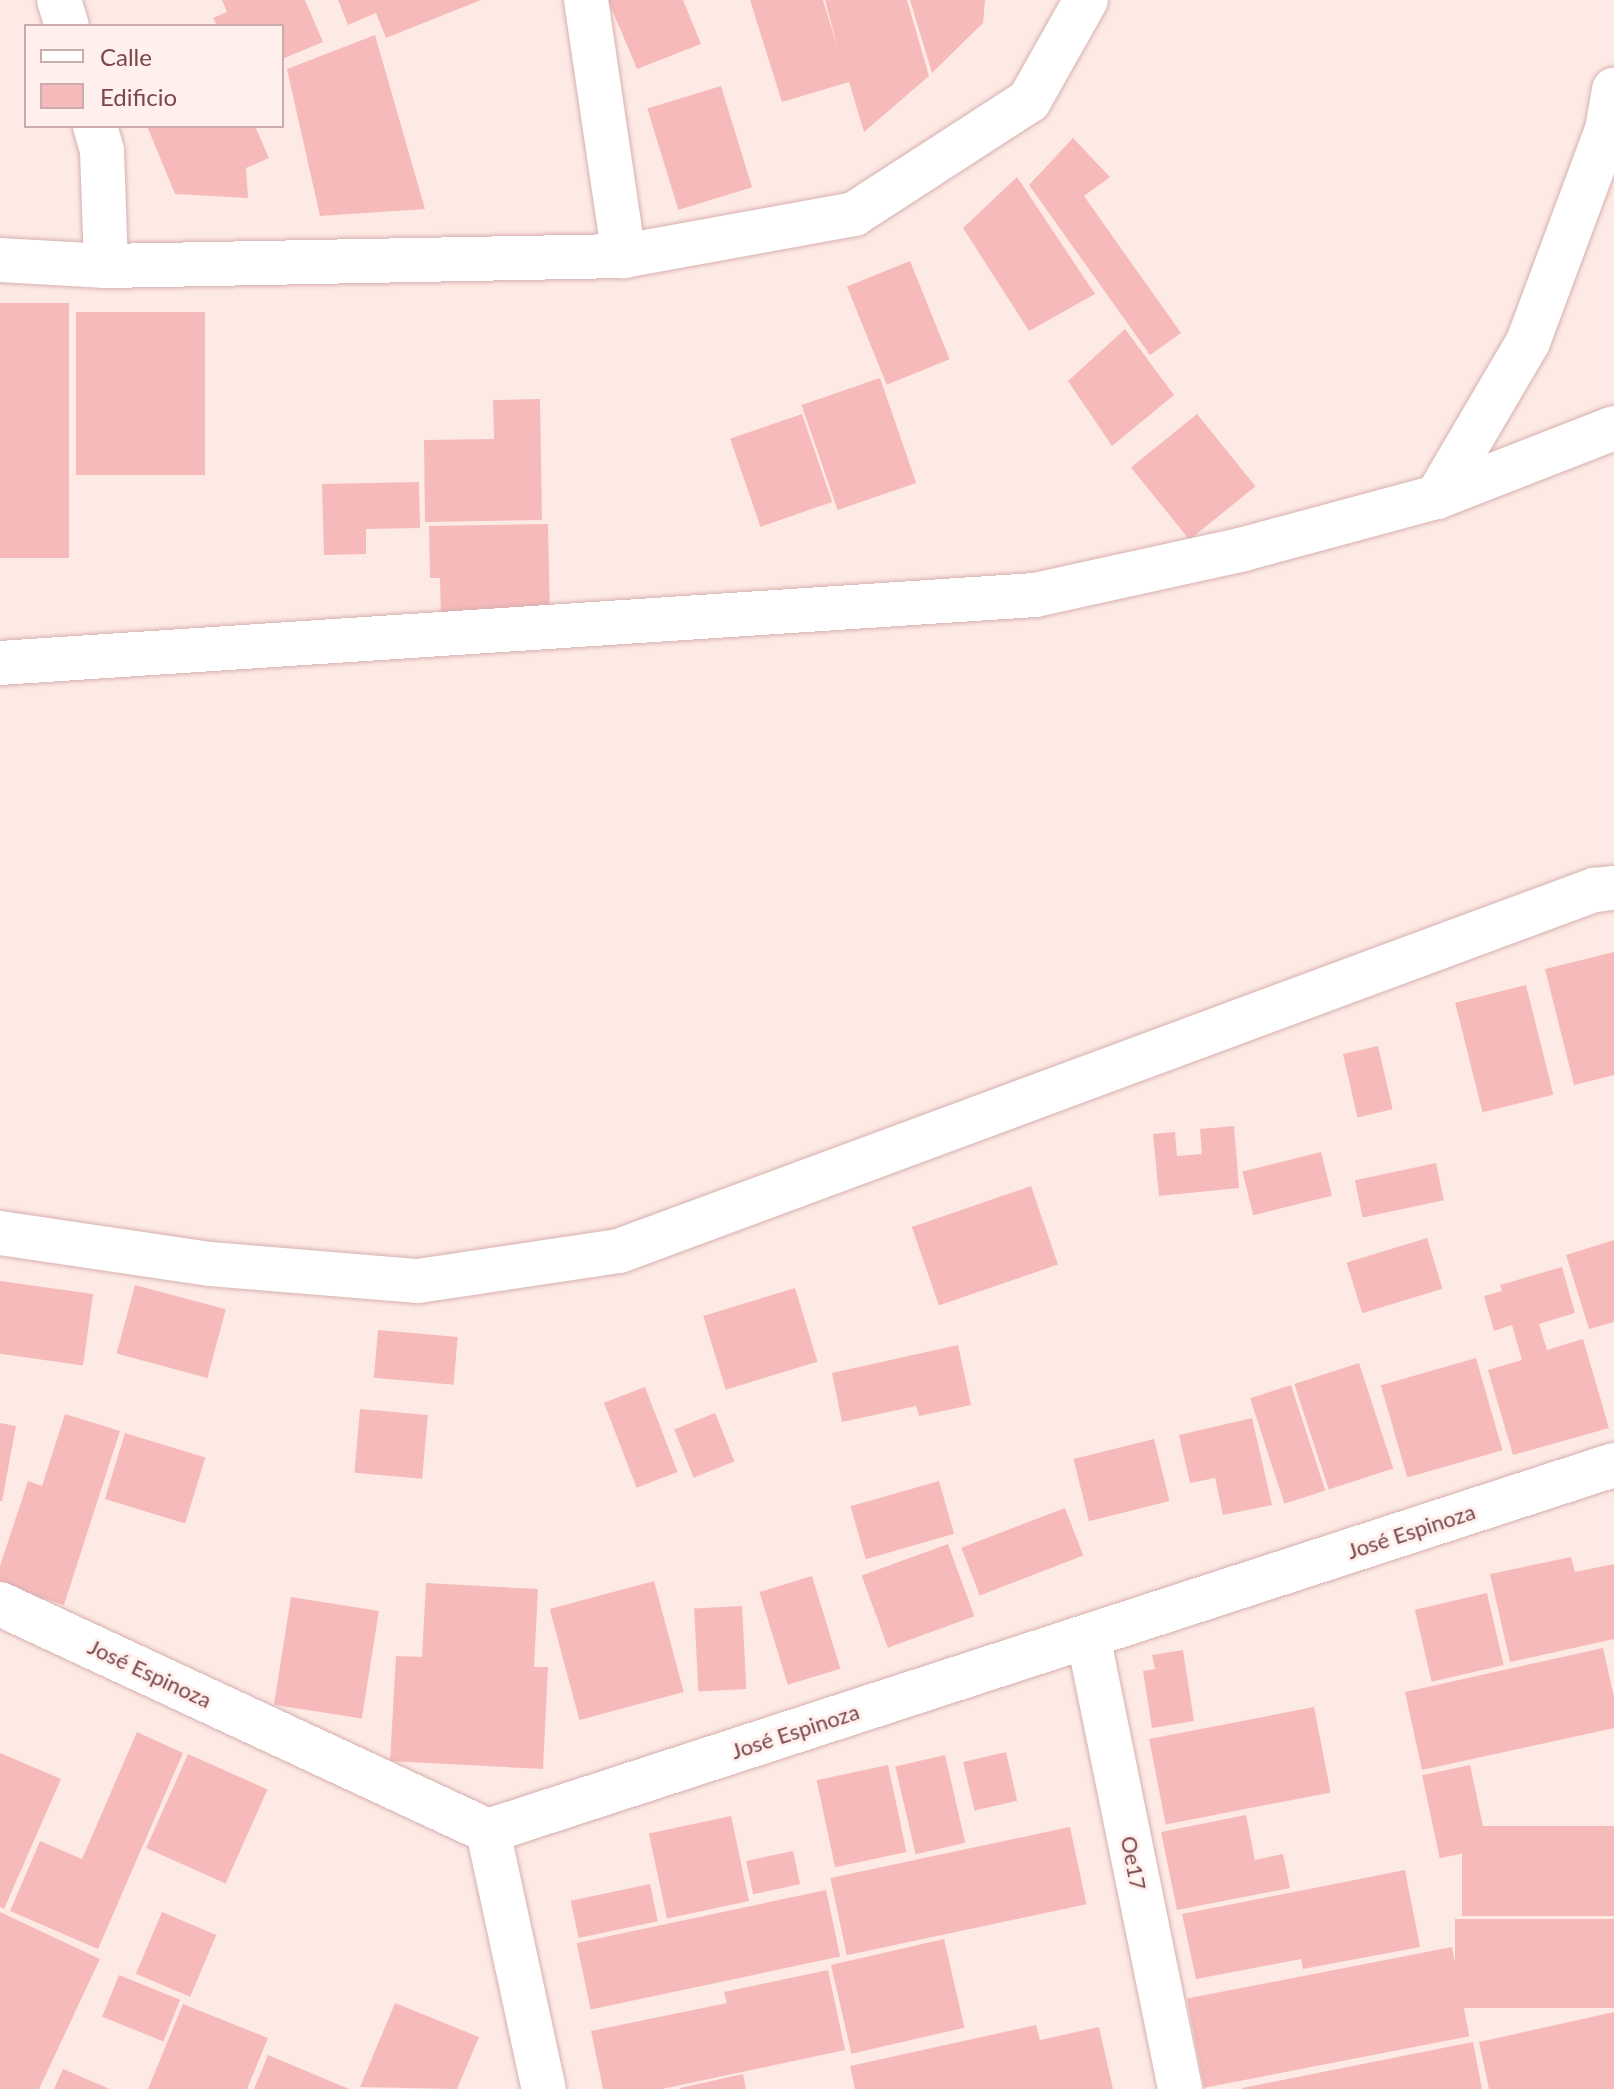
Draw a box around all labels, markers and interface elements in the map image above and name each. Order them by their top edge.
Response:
legend [24,24,284,128]
text: Calle [100,42,152,71]
text: Edificio [100,82,177,111]
street label: José Espinoza [1344,1498,1478,1564]
street label: José Espinoza [84,1633,216,1713]
street label: José Espinoza [728,1698,862,1764]
street label: Oe17 [1116,1834,1152,1892]

